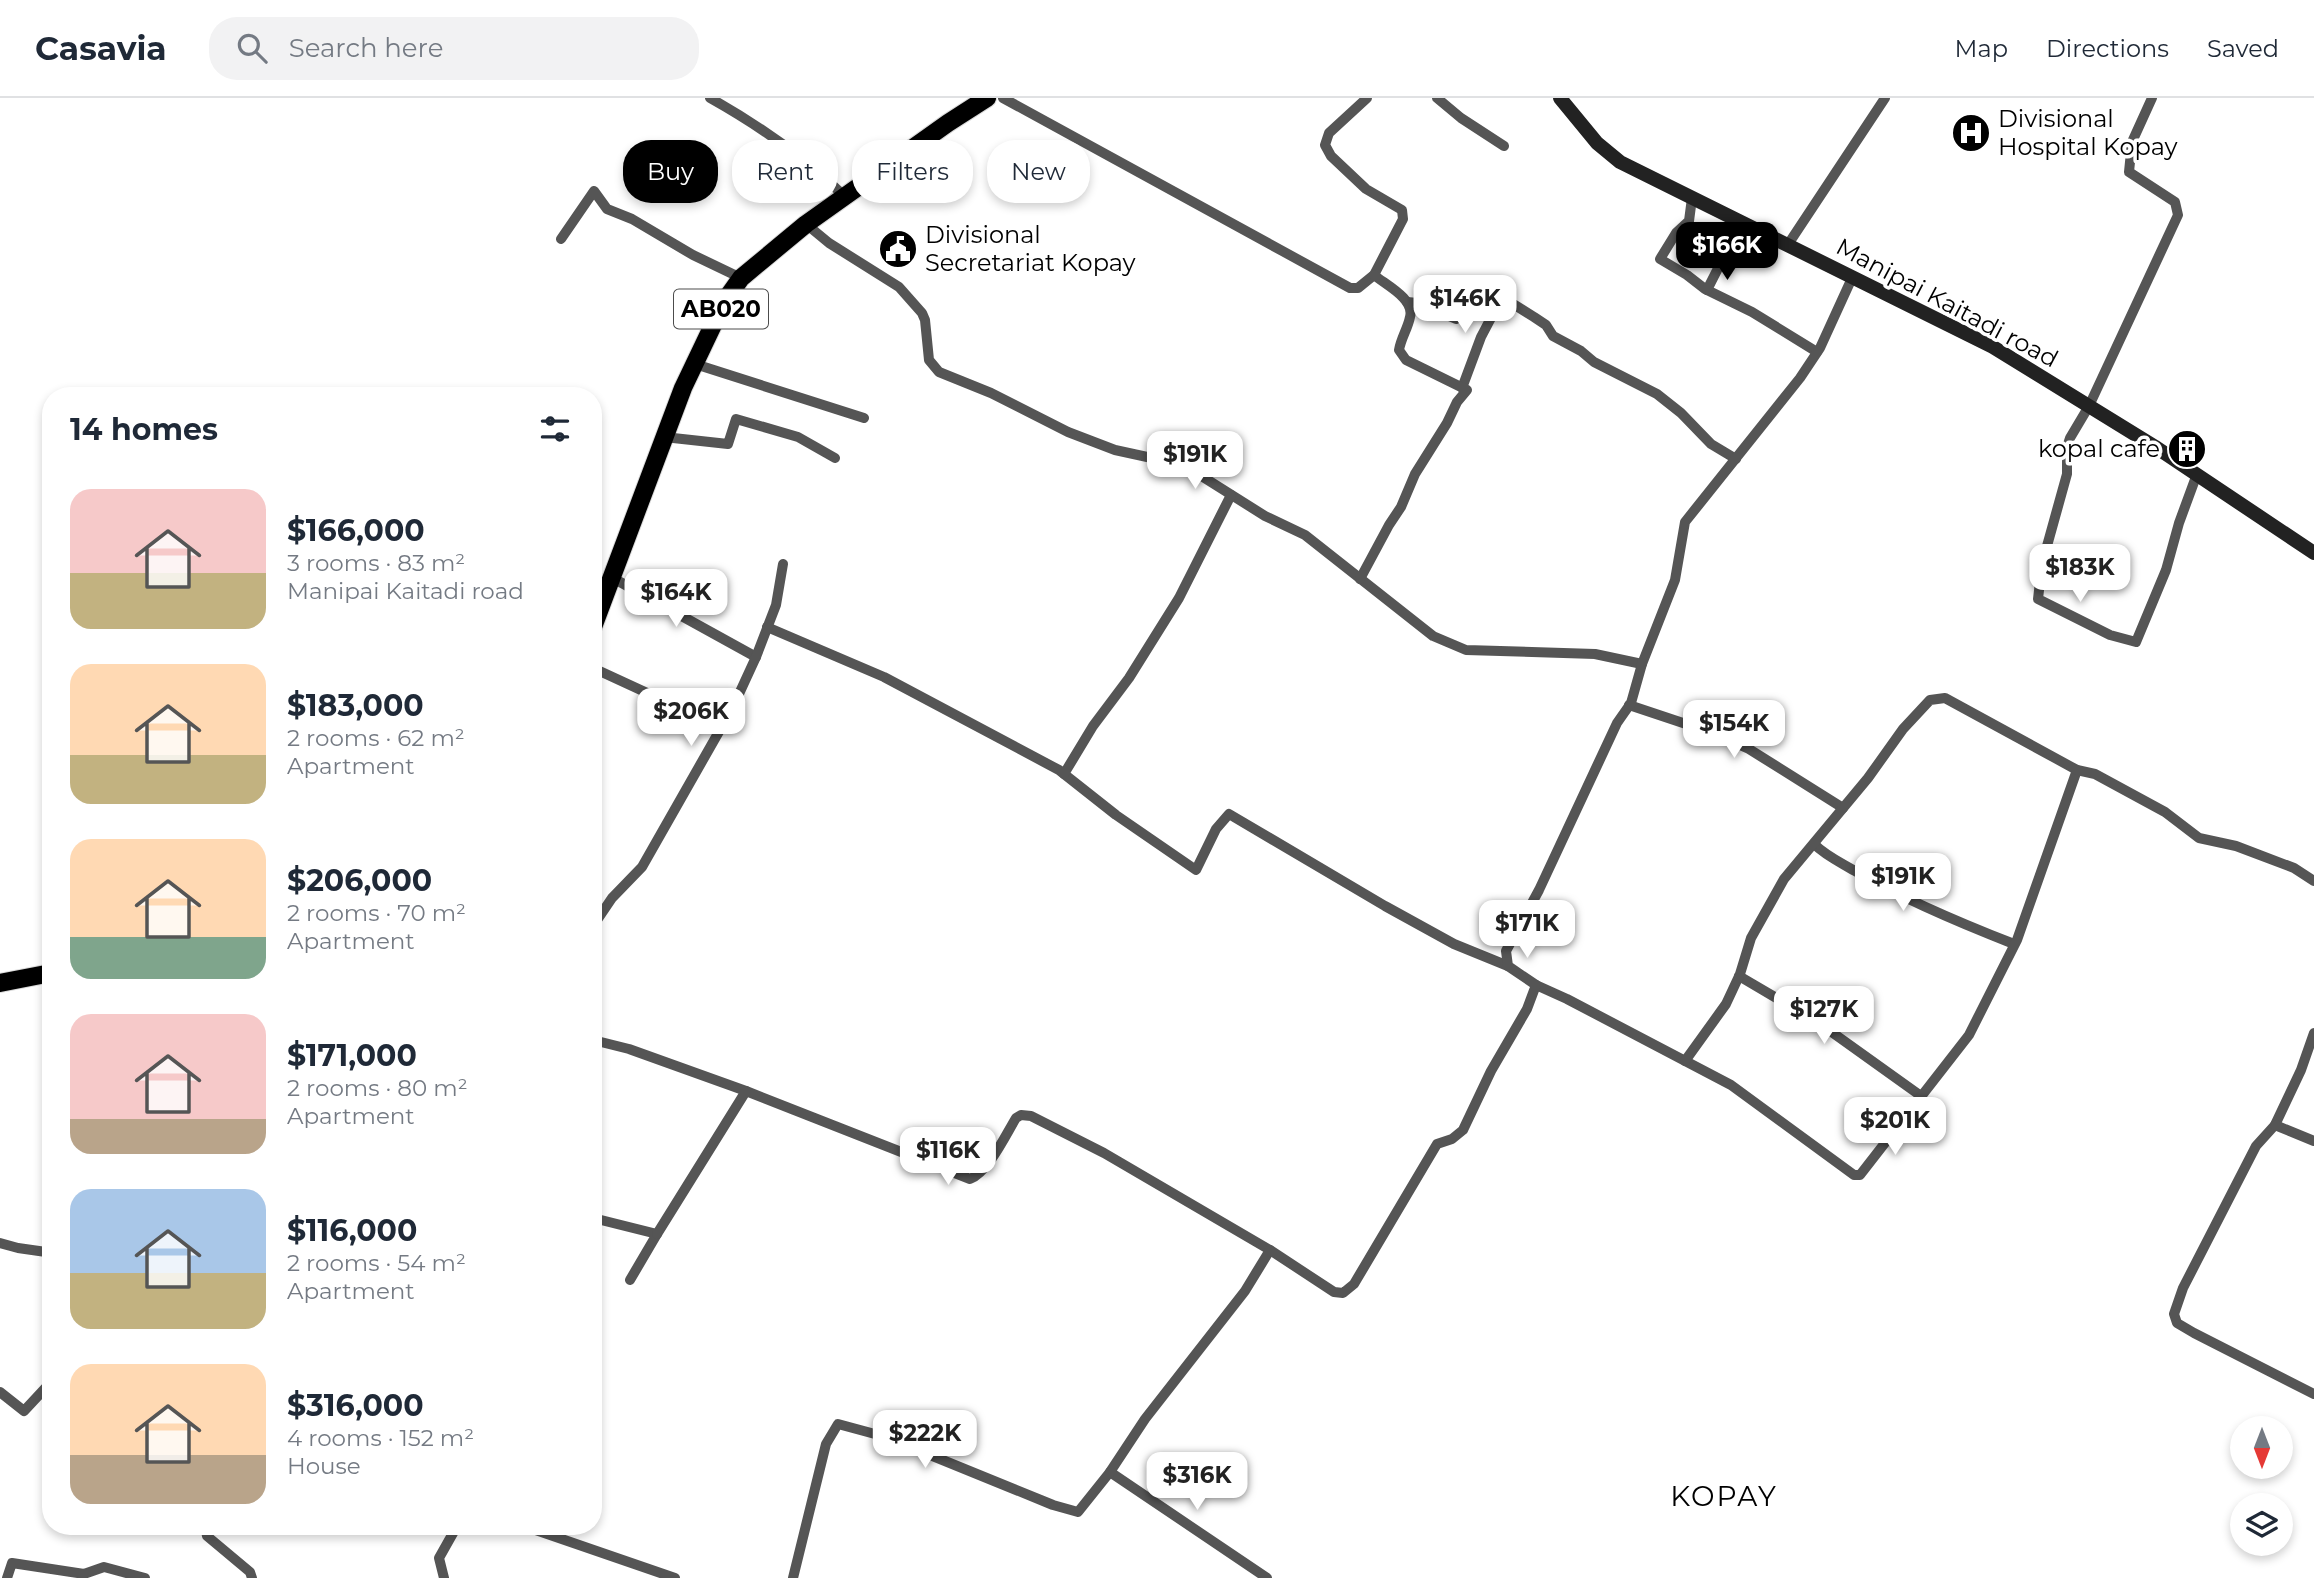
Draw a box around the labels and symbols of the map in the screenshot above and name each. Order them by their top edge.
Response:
place label: Divisional Hospital Kopay [1998,104,2177,161]
hospital icon: Divisional Hospital Kopay [1950,112,1992,154]
place label: Divisional Secretariat Kopay [925,220,1136,277]
pin: $166K [1678,222,1776,282]
public building icon: Divisional Secretariat Kopay [877,228,919,270]
street label: Manipai Kaitadi road [1831,232,2063,373]
pin: $146K [1416,275,1514,335]
road number: AB020 [674,290,768,328]
building icon: kopal cafe [2166,428,2208,470]
pin: $191K [1146,432,1244,491]
place label: kopal cafe [2038,434,2160,463]
pin: $183K [2031,545,2129,604]
pin: $164K [627,570,725,629]
pin: $206K [642,688,740,748]
pin: $154K [1685,700,1783,760]
pin: $191K [1854,854,1952,913]
pin: $171K [1478,900,1576,960]
pin: $127K [1775,986,1873,1046]
pin: $201K [1846,1098,1944,1157]
pin: $116K [899,1128,997,1187]
pin: $222K [876,1410,974,1470]
north arrow [2230,1416,2292,1479]
pin: $316K [1148,1452,1246,1512]
district label: KOPAY [1670,1479,1778,1513]

